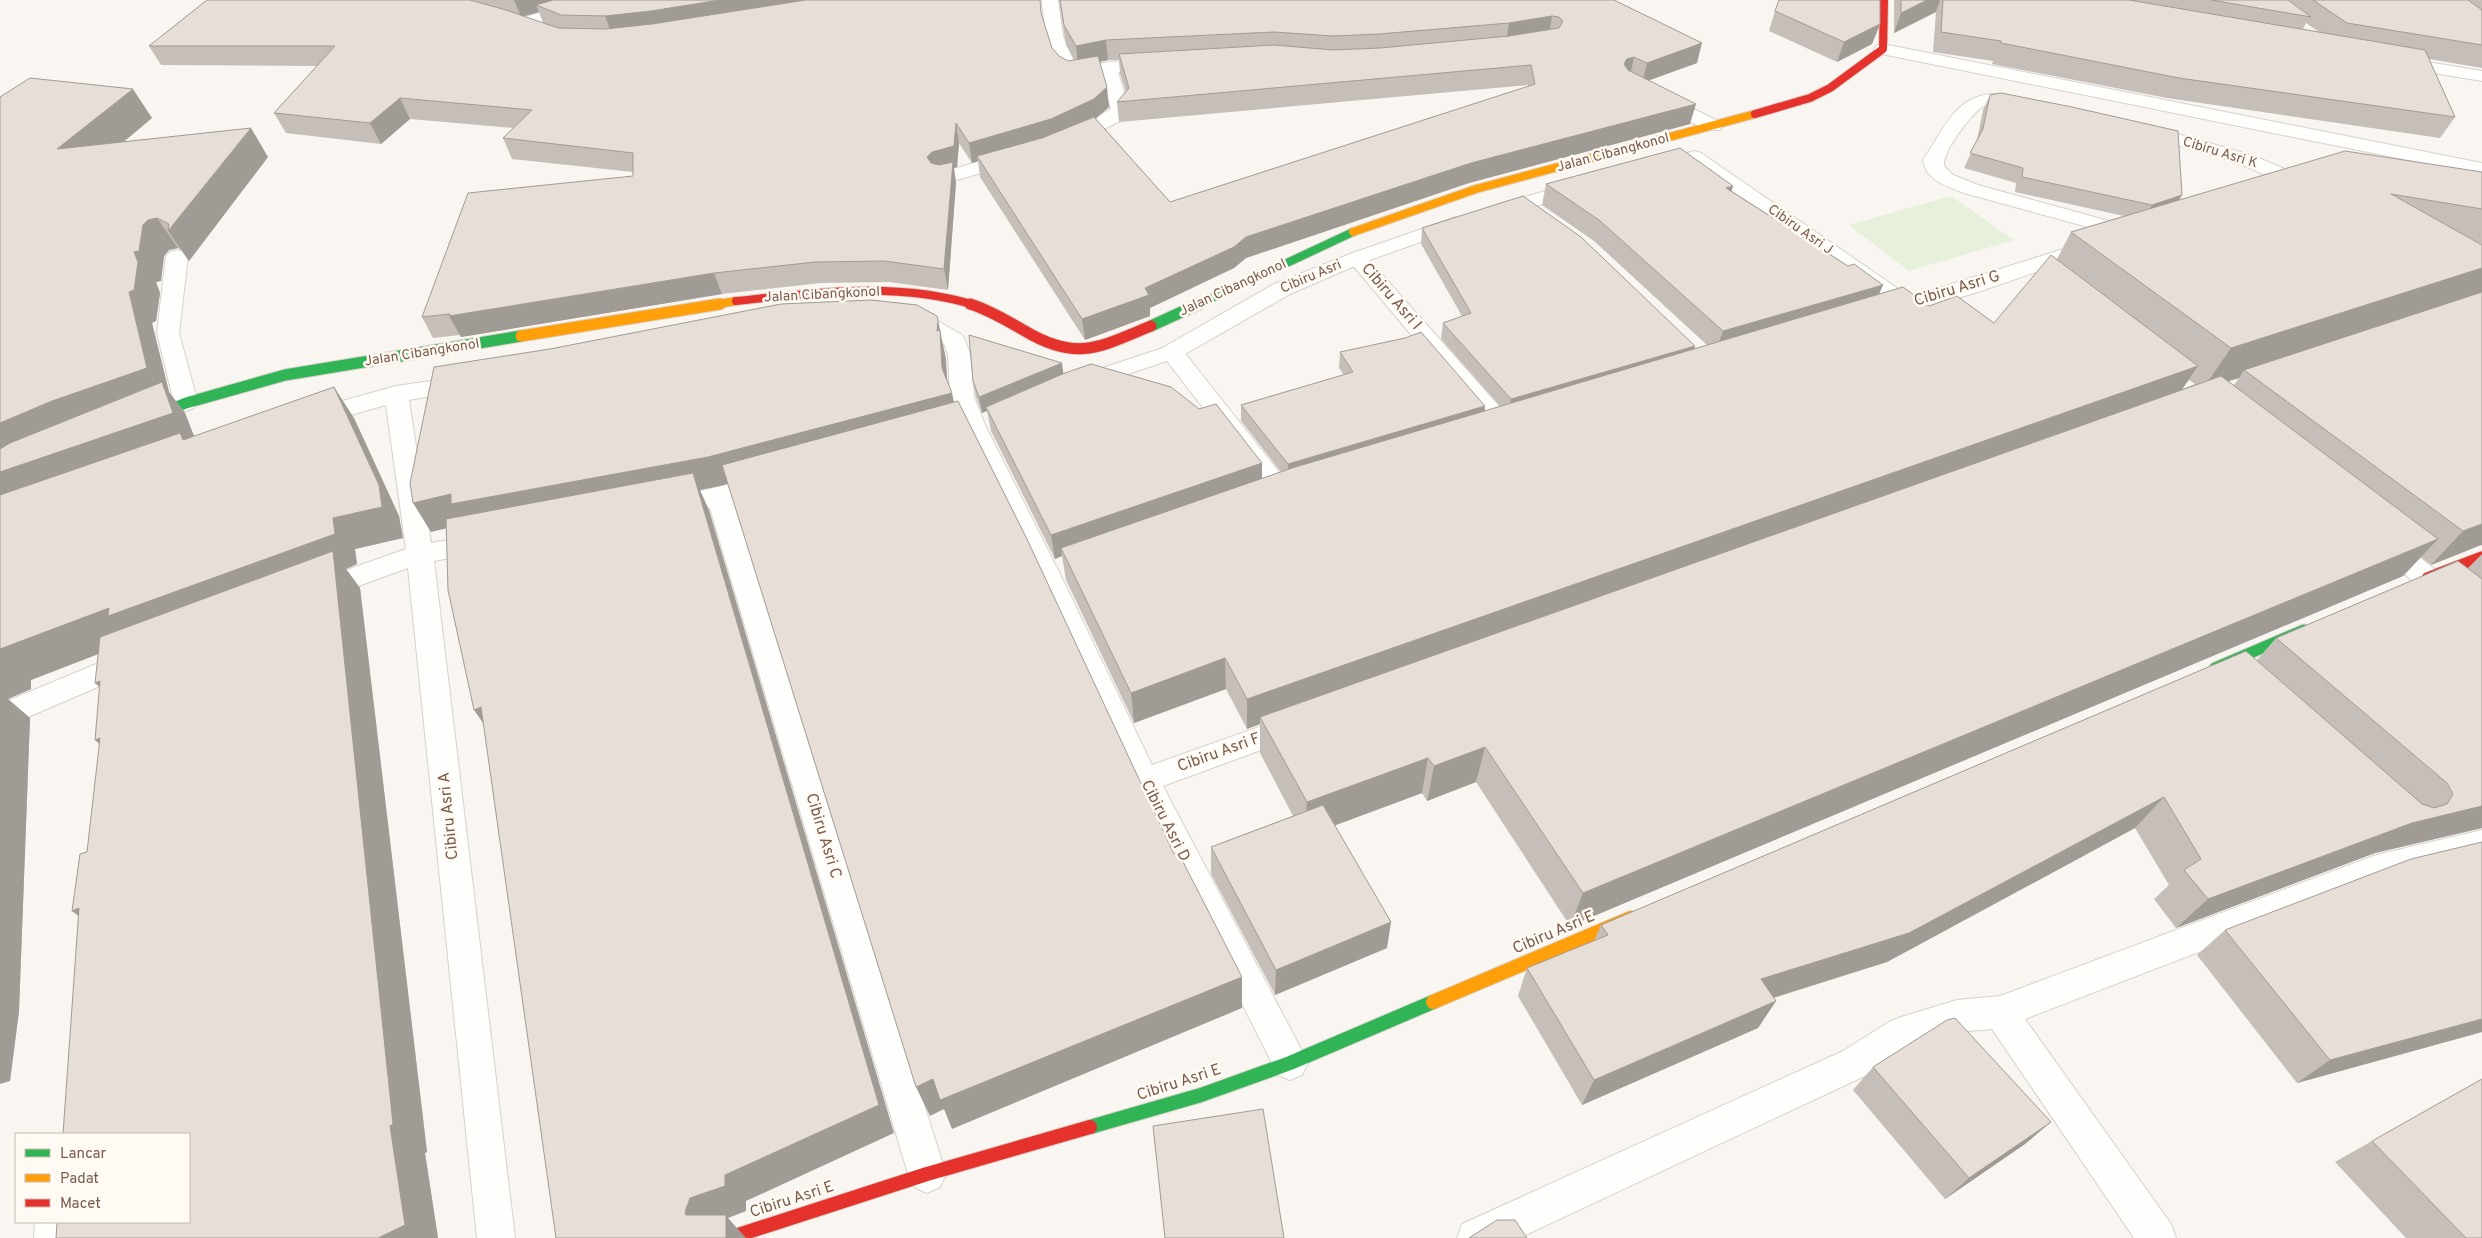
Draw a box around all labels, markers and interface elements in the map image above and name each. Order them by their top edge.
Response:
street label: Jalan Cibangkonol [1555,130,1671,176]
street label: Cibiru Asri K [2180,134,2260,172]
street label: Cibiru Asri J [1764,201,1836,259]
street label: Jalan Cibangkonol [1177,256,1289,320]
street label: Cibiru Asri [1278,256,1344,298]
street label: Cibiru Asri I [1356,259,1426,335]
street label: Cibiru Asri G [1912,266,2002,312]
street label: Jalan Cibangkonol [764,283,880,307]
street label: Jalan Cibangkonol [363,336,481,370]
street label: Cibiru Asri F [1175,729,1263,777]
street label: Cibiru Asri A [434,771,464,861]
street label: Cibiru Asri D [1136,777,1194,865]
street label: Cibiru Asri C [801,791,845,881]
street label: Cibiru Asri E [1510,907,1598,959]
street label: Cibiru Asri E [1134,1060,1224,1106]
legend [15,1133,190,1223]
text: Lancar [60,1145,107,1164]
text: Padat [60,1170,99,1189]
street label: Cibiru Asri E [747,1177,837,1223]
text: Macet [60,1195,101,1214]

